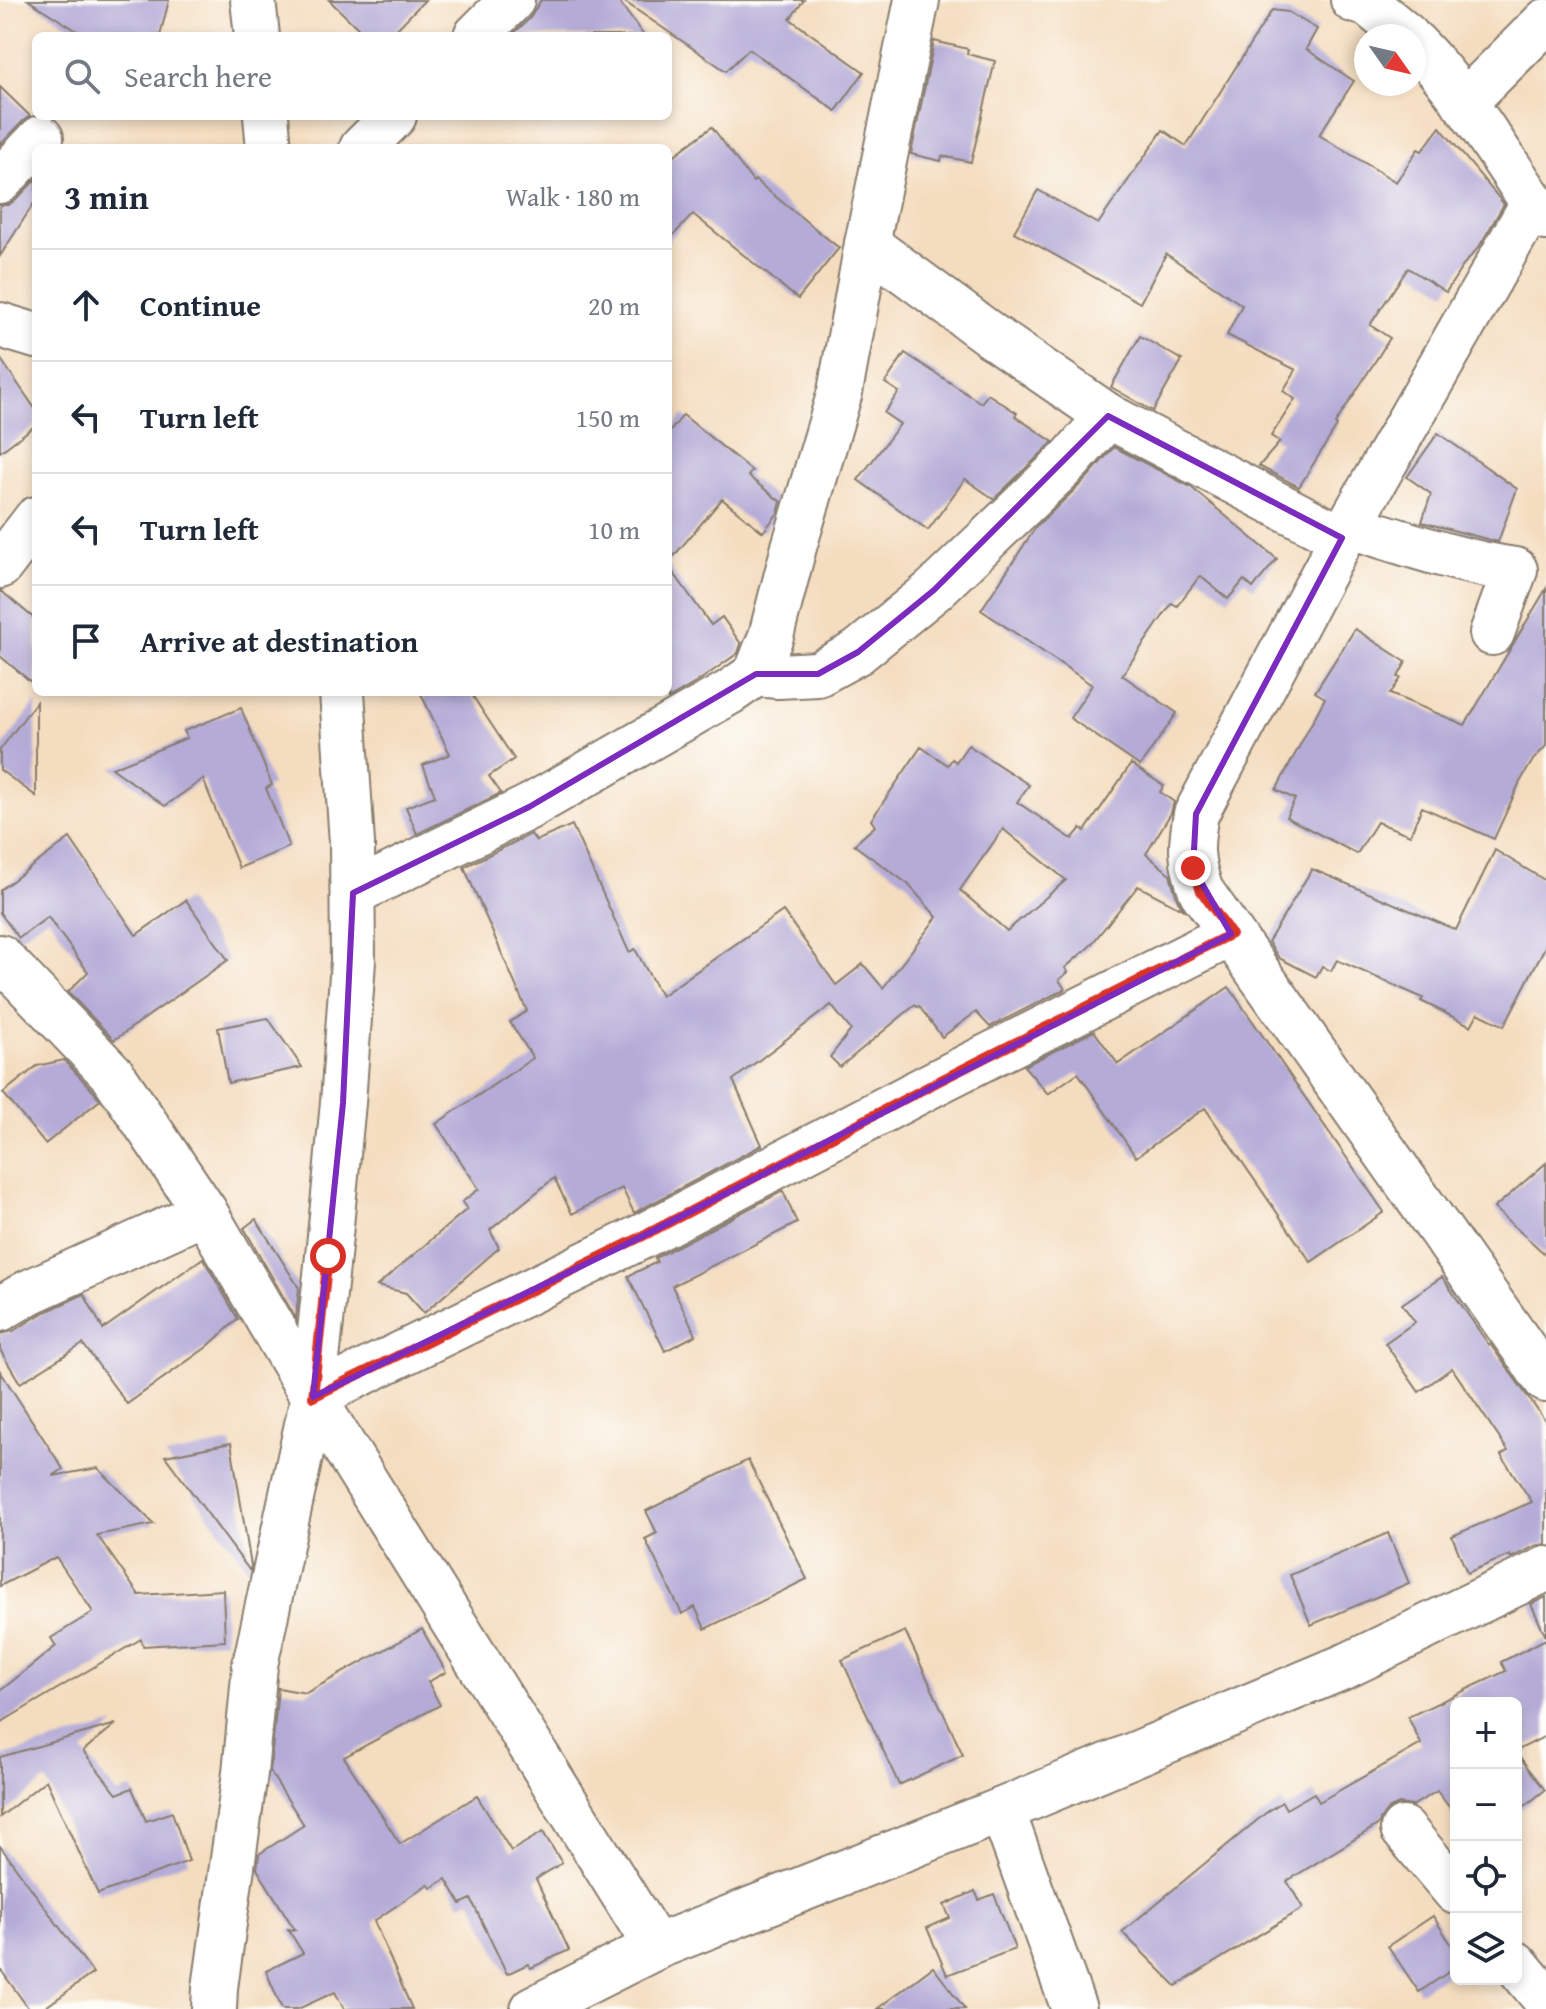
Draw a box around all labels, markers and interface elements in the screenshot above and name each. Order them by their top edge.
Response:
north arrow [1354,24,1426,96]
search box [32,32,672,120]
icon: search [60,54,104,98]
text: Search here [124,54,272,98]
text: 3 min [64,172,149,221]
text: Walk · 180 m [506,177,640,216]
icon: ahead [64,283,108,327]
text: Continue [140,283,261,327]
text: 20 m [588,286,640,325]
icon: left [64,395,108,439]
text: Turn left [140,395,259,439]
text: 150 m [575,398,640,437]
icon: left [64,507,108,551]
text: Turn left [140,507,259,551]
text: 10 m [588,510,640,549]
icon: arrive [64,619,108,663]
text: Arrive at destination [140,619,418,663]
route end [1175,850,1211,886]
route start [310,1238,346,1274]
map controls [1450,1697,1522,1985]
button: + [1450,1697,1522,1769]
button: − [1450,1769,1522,1841]
button: locate [1450,1841,1522,1913]
button: layers [1450,1913,1522,1985]

